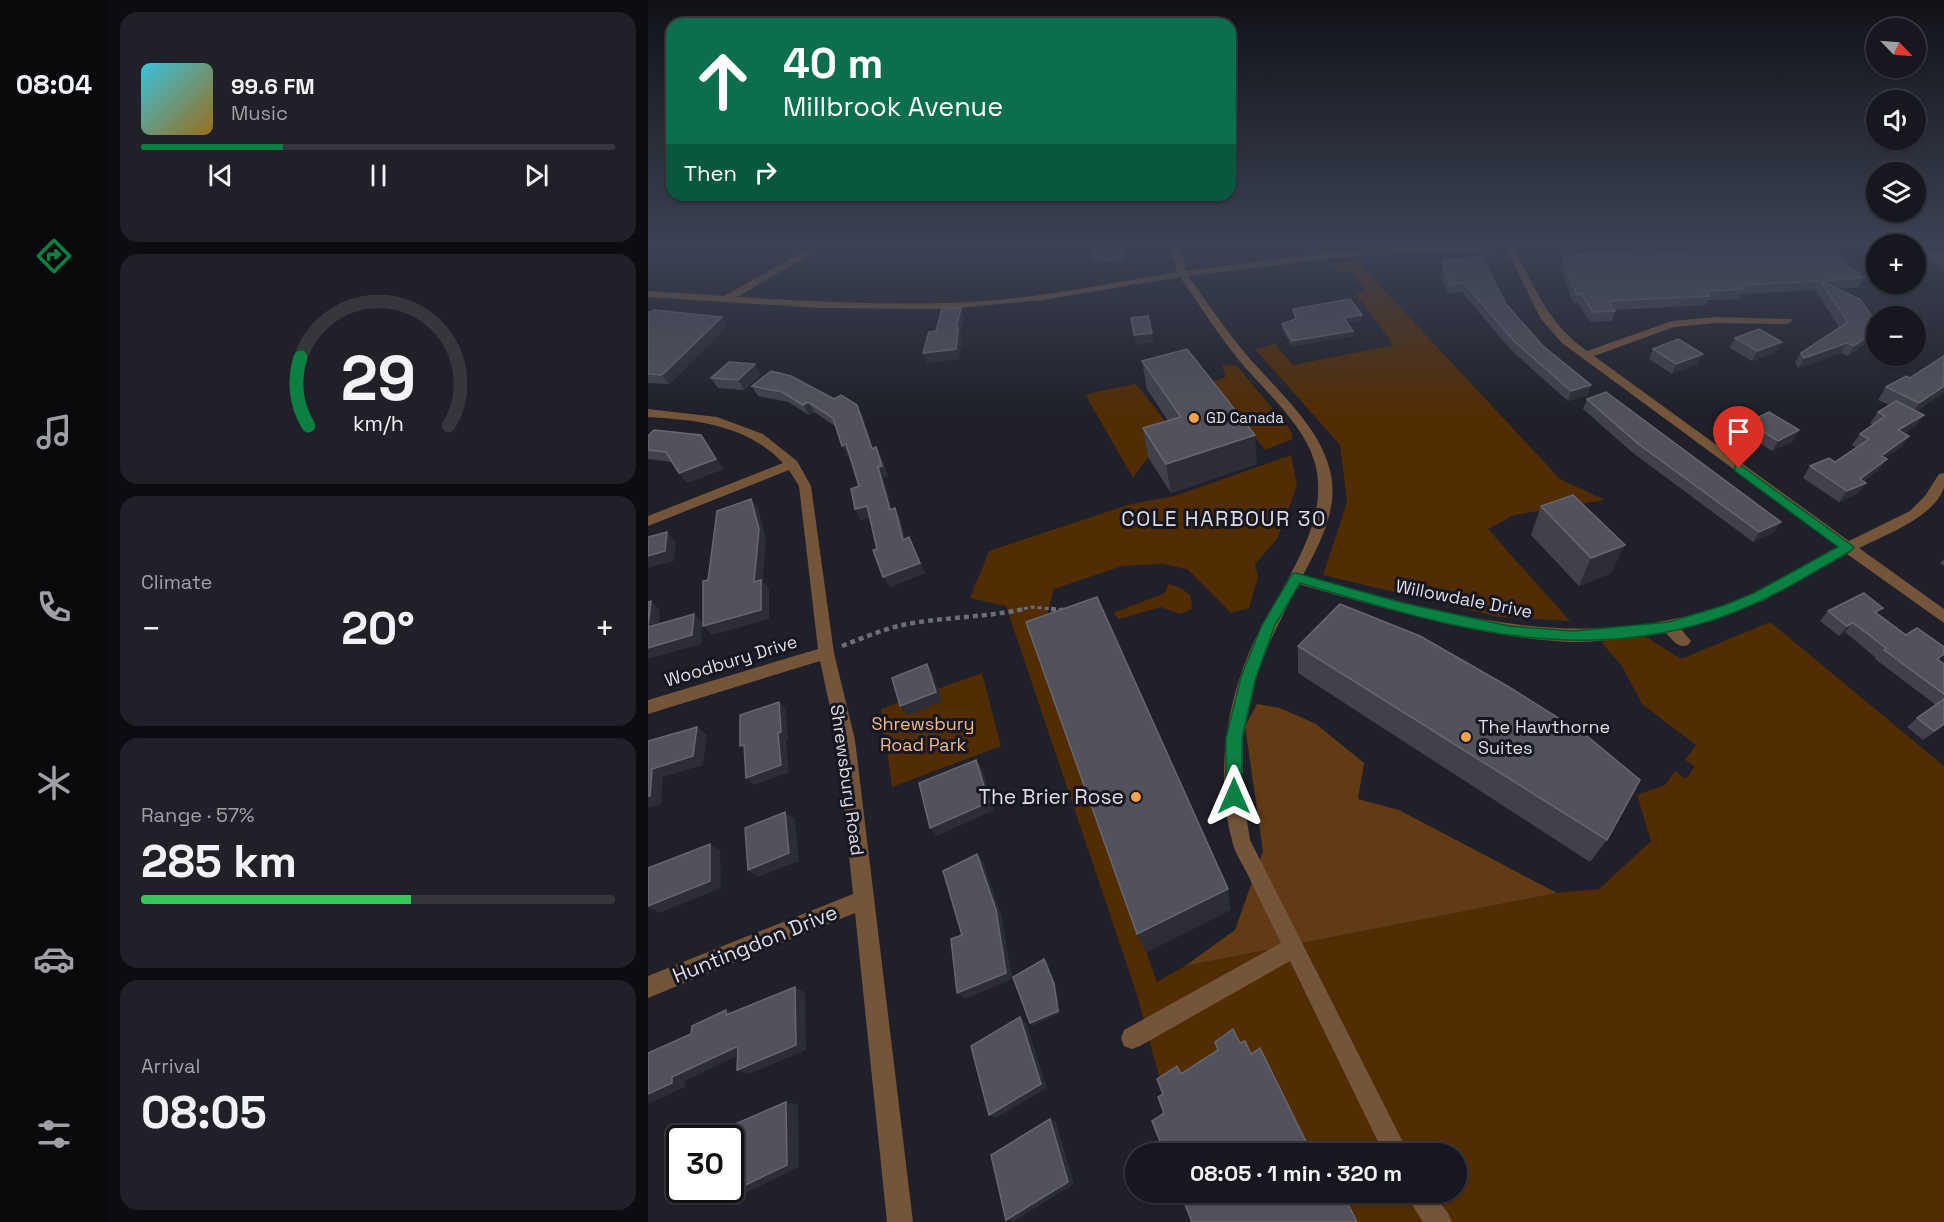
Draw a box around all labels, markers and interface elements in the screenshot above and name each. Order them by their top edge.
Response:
north arrow [1866,18,1926,78]
map controls [1866,18,1926,366]
text: 40 m [783,37,883,90]
icon: ahead [684,42,762,120]
text: 08:04 [16,67,92,102]
text: 99.6 FM [231,72,315,100]
text: Millbrook Avenue [783,89,1003,124]
button: sound [1866,90,1926,150]
text: Music [231,100,288,126]
icon: right [749,156,782,189]
icon: previous [204,159,237,192]
icon: pause [362,159,395,192]
icon: next [520,159,553,192]
text: Then [684,159,737,187]
button: layers [1866,162,1926,222]
button: + [1866,234,1926,294]
icon: directions [33,235,75,277]
button: − [1866,306,1926,366]
text: 29 [340,339,416,418]
pin [1713,406,1764,468]
place label: GD Canada [1206,408,1284,427]
text: km/h [352,410,404,437]
icon: music [33,411,75,453]
marker: GD Canada [1187,411,1201,425]
icon: arrive [1722,415,1755,448]
district label: COLE HARBOUR 30 [1121,505,1327,532]
text: Climate [141,569,212,595]
street label: Willowdale Drive [1394,574,1534,623]
icon: phone [33,586,75,628]
text: 20° [341,600,415,657]
text: − [141,608,161,650]
text: + [595,608,615,650]
street label: Woodbury Drive [662,629,800,692]
street label: Shrewsbury Road [826,703,869,857]
park label: Shrewsbury Road Park [871,712,975,756]
place label: The Hawthorne Suites [1478,715,1610,759]
marker: The Hawthorne Suites [1459,730,1473,744]
icon: climate [33,762,75,804]
position arrow [1202,764,1266,828]
place label: The Brier Rose [979,783,1124,810]
marker: The Brier Rose [1129,790,1143,804]
text: Range · 57% [141,802,255,828]
text: 285 km [141,833,297,890]
street label: Huntingdon Drive [668,898,841,989]
icon: car [33,938,75,980]
text: Arrival [141,1053,200,1079]
text: 08:05 [141,1084,267,1141]
icon: filters [33,1113,75,1155]
speed limit sign: 30 [666,1125,744,1203]
text: 08:05 · 1 min · 320 m [1190,1159,1402,1187]

